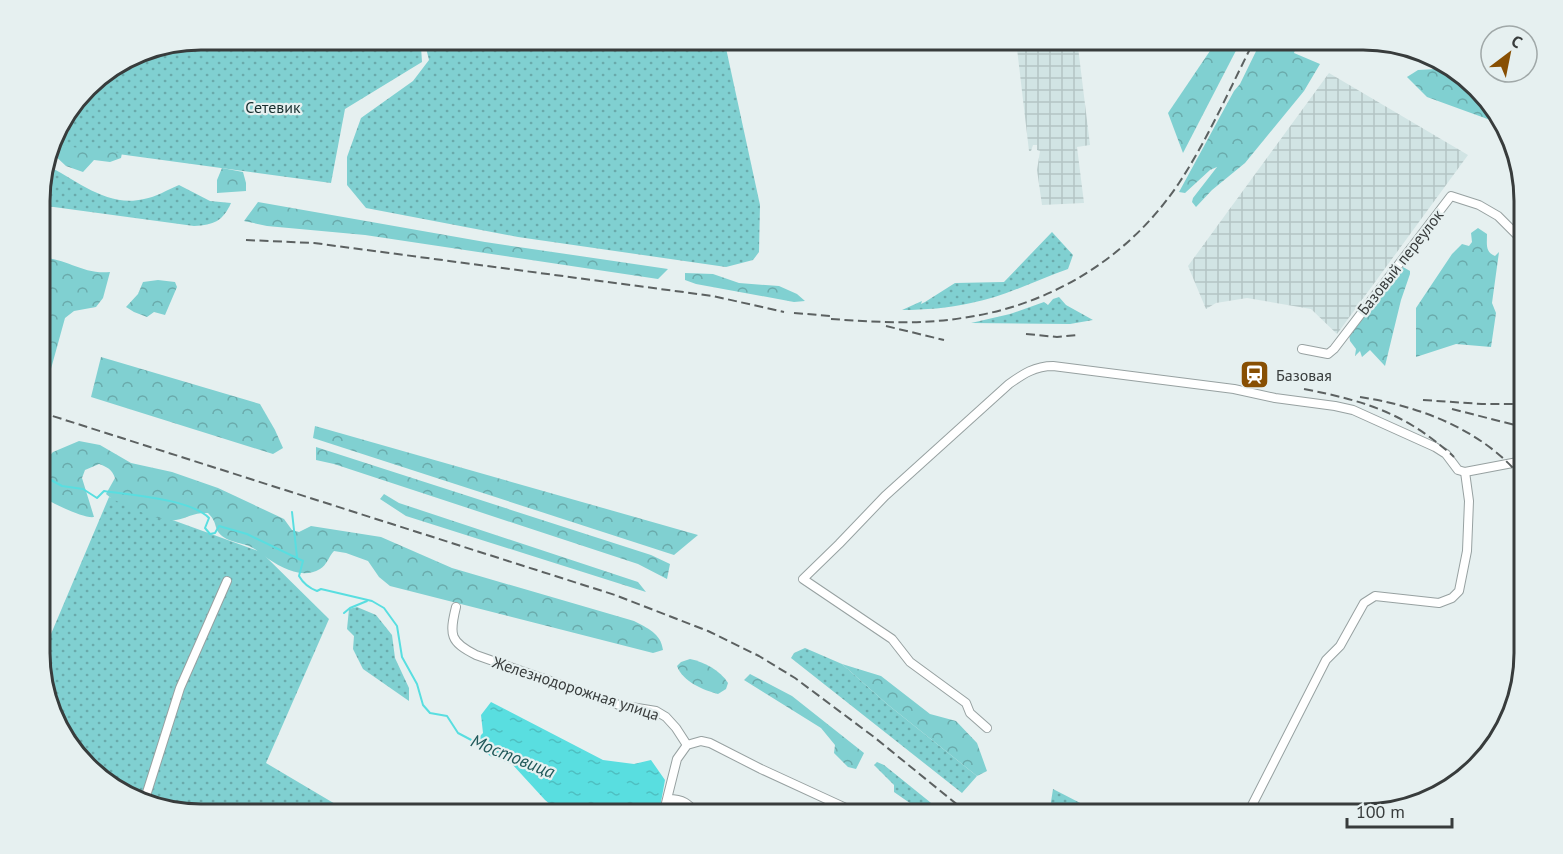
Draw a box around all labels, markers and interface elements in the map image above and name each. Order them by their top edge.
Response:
north arrow [1479,24,1539,84]
text: С [1508,30,1526,52]
park label: Сетевик [245,97,301,117]
street label: Базовый переулок [1353,205,1448,319]
station icon: Базовая [1239,359,1271,391]
place label: Базовая [1276,365,1332,385]
street label: Железнодорожная улица [489,651,662,724]
water label: Мостовица [468,729,559,783]
scale bar [1347,791,1452,829]
text: 100 m [1356,800,1405,823]

